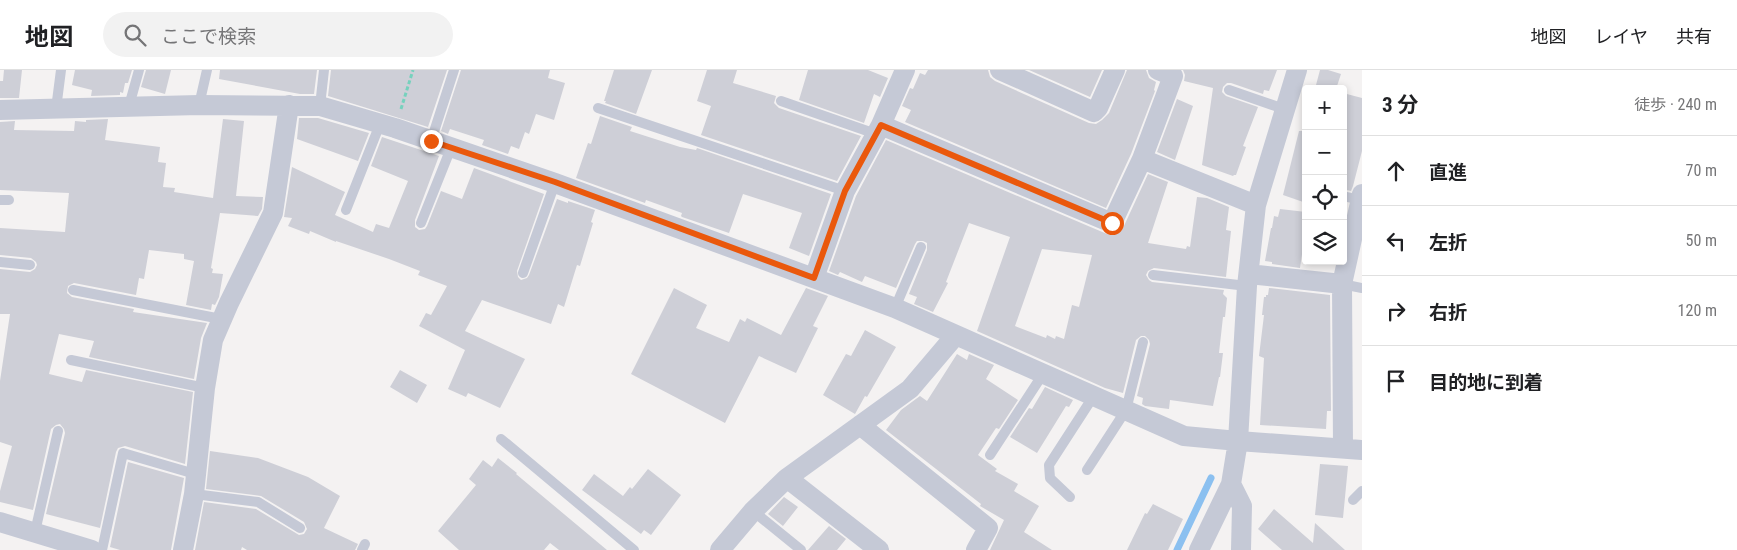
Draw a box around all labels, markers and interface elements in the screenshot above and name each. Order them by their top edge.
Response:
search box [103,12,453,57]
icon: search [121,21,149,49]
text: 地図 [25,23,73,51]
text: ここで検索 [161,25,256,48]
text: 地図 [1531,26,1567,47]
text: レイヤ [1595,26,1648,47]
text: 共有 [1676,26,1712,47]
map controls [1302,85,1347,265]
button: + [1302,85,1347,130]
text: 3 分 [1382,93,1418,117]
text: 徒歩 · 240 m [1634,95,1717,114]
route end [420,130,443,153]
button: − [1302,130,1347,175]
icon: ahead [1382,157,1410,185]
text: 直進 [1429,161,1467,184]
text: 70 m [1685,161,1717,180]
button: locate [1302,175,1347,220]
route start [1101,212,1124,235]
button: layers [1302,220,1347,265]
icon: left [1382,227,1410,255]
text: 左折 [1429,231,1467,254]
text: 50 m [1685,231,1717,250]
icon: right [1382,297,1410,325]
text: 右折 [1429,301,1467,324]
text: 120 m [1678,301,1717,320]
icon: arrive [1382,367,1410,395]
text: 目的地に到着 [1429,371,1543,394]

